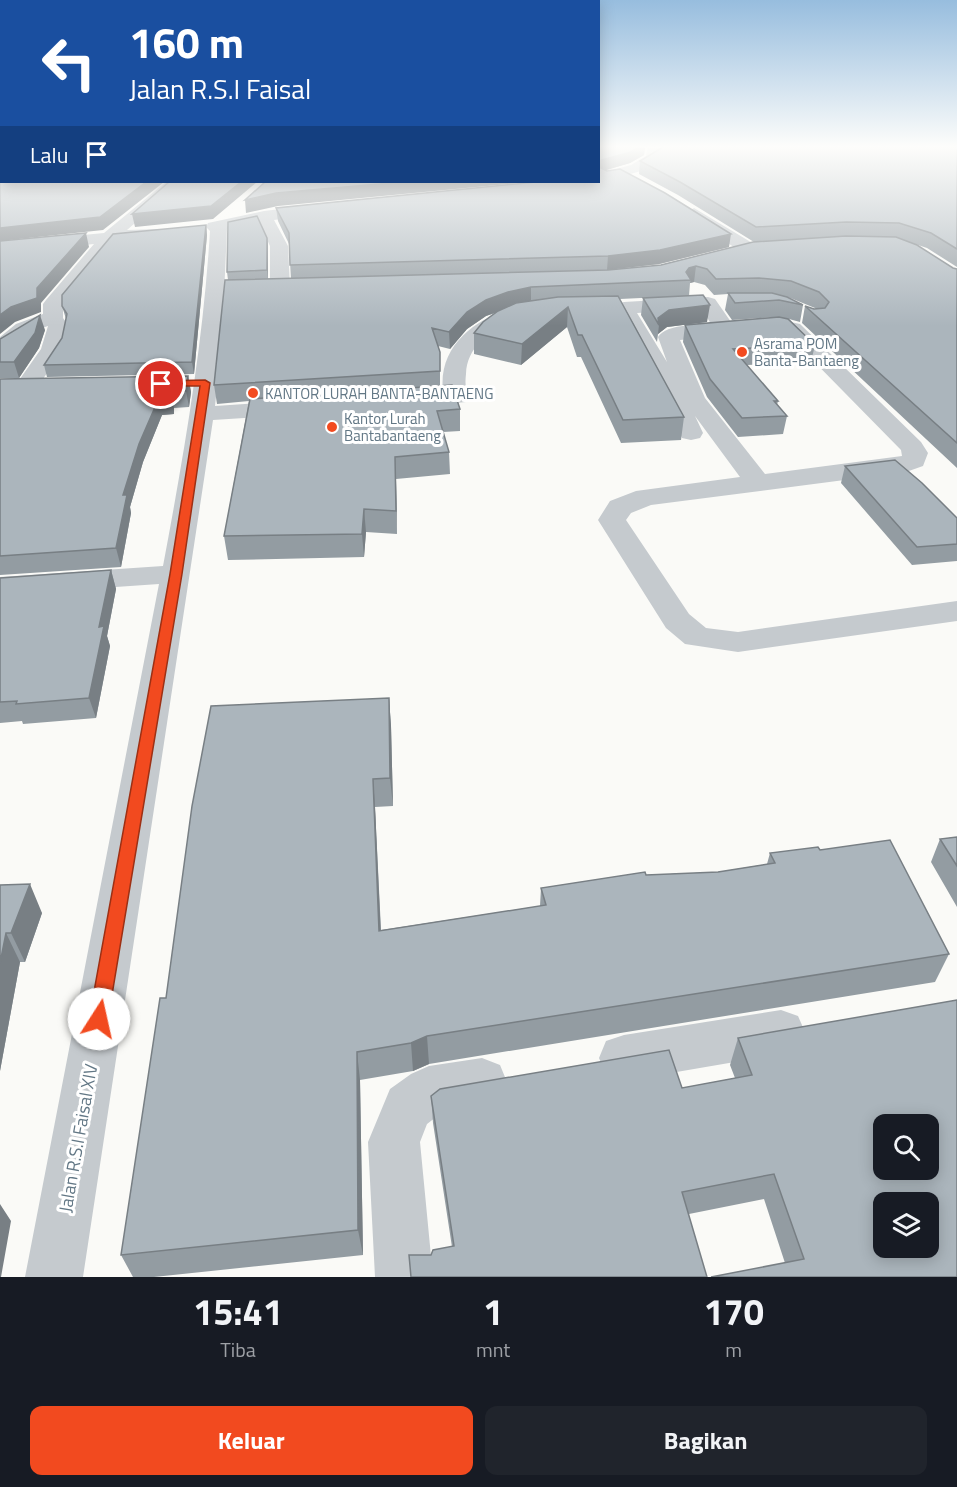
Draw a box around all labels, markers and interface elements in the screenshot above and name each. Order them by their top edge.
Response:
text: 160 m [129,10,244,74]
icon: left [30,24,108,102]
text: Jalan R.S.I Faisal [129,68,311,109]
text: Lalu [30,138,68,172]
icon: arrive [80,138,113,171]
place label: Asrama POM Banta-Bantaeng [754,332,859,372]
marker: Asrama POM Banta-Bantaeng [735,345,749,359]
pin [135,358,186,409]
icon: arrive [144,367,177,400]
place label: KANTOR LURAH BANTA-BANTAENG [265,382,493,405]
marker: KANTOR LURAH BANTA-BANTAENG [246,386,260,400]
place label: Kantor Lurah Bantabantaeng [344,407,441,447]
marker: Kantor Lurah Bantabantaeng [325,420,339,434]
position arrow [67,987,131,1051]
street label: Jalan R.S.I Faisal XIV [52,1061,104,1214]
map controls [873,1114,939,1258]
button: search [873,1114,939,1180]
button: layers [873,1192,939,1258]
text: 15:41 [193,1284,283,1339]
text: 1 [483,1284,503,1339]
text: 170 [703,1284,764,1339]
text: Tiba [220,1334,256,1365]
text: mnt [476,1334,510,1365]
text: m [725,1334,742,1365]
button: Keluar [30,1406,473,1475]
button: Bagikan [485,1406,927,1475]

